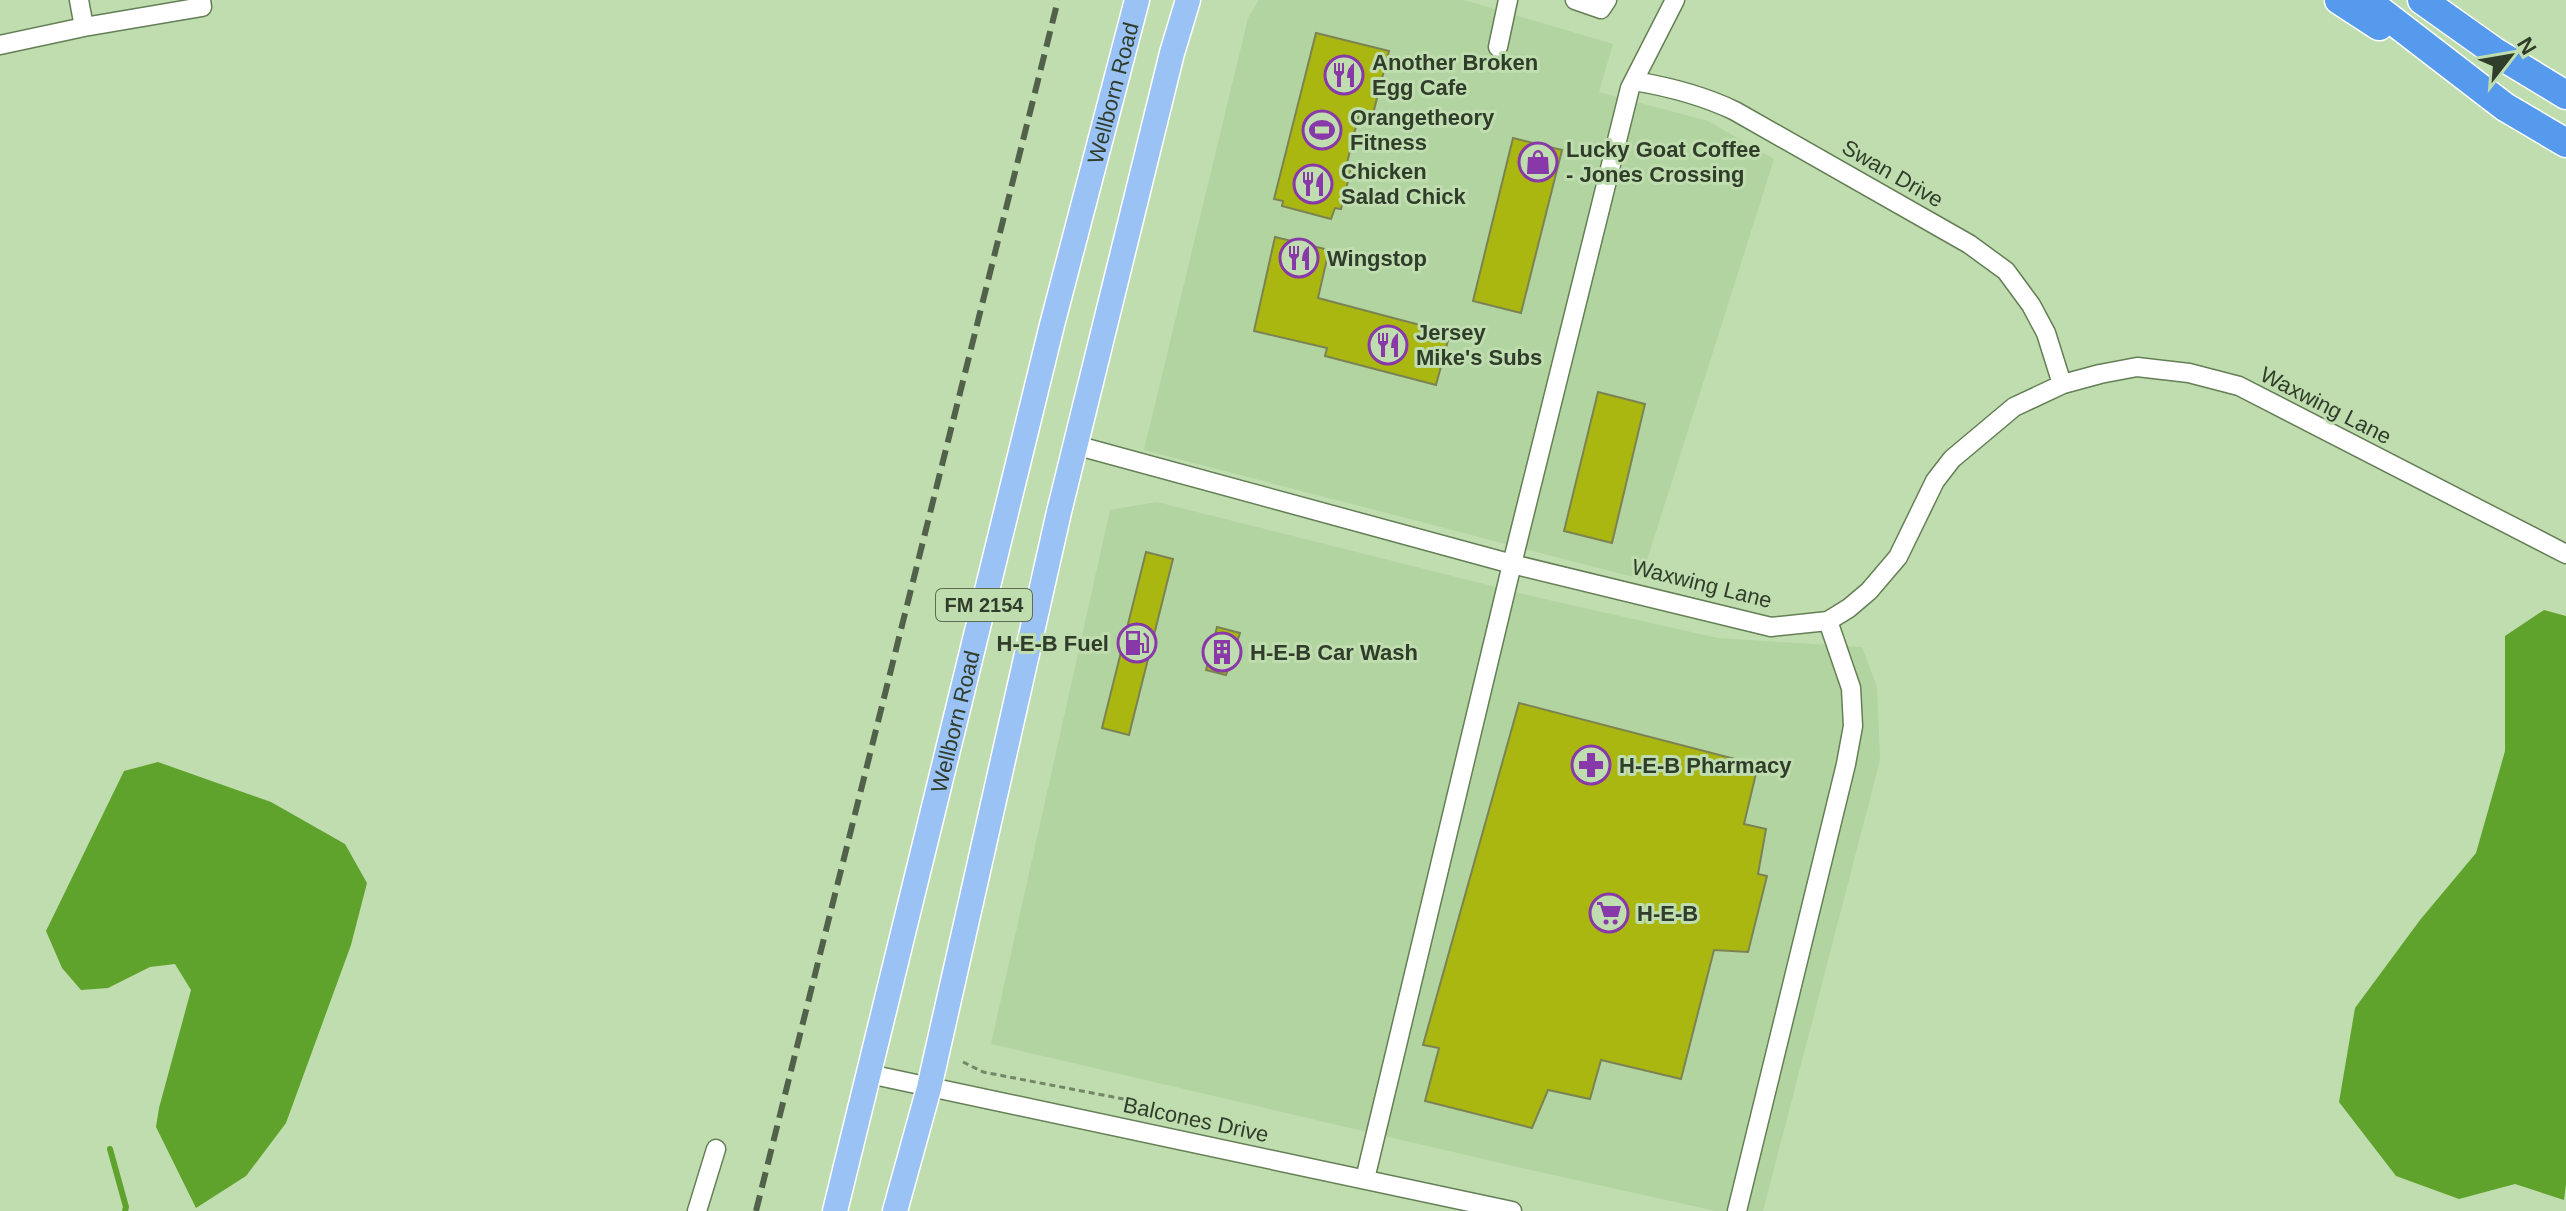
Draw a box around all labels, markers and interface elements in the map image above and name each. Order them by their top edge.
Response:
north arrow [2470,16,2550,96]
street label: Wellborn Road [1083,20,1144,167]
text: N [2512,33,2542,59]
place label: Another Broken Egg Cafe [1372,50,1538,100]
restaurant icon: Another Broken Egg Cafe [1323,54,1365,96]
place label: Orangetheory Fitness [1350,105,1495,155]
sports icon: Orangetheory Fitness [1301,109,1343,151]
street label: Swan Drive [1838,134,1948,212]
place label: Lucky Goat Coffee - Jones Crossing [1566,137,1760,187]
shop icon: Lucky Goat Coffee - Jones Crossing [1517,141,1559,183]
place label: Chicken Salad Chick [1341,159,1466,209]
restaurant icon: Chicken Salad Chick [1292,163,1334,205]
restaurant icon: Wingstop [1278,237,1320,279]
place label: Wingstop [1327,246,1427,271]
place label: Jersey Mike's Subs [1416,320,1542,370]
restaurant icon: Jersey Mike's Subs [1367,324,1409,366]
street label: Waxwing Lane [2256,362,2395,449]
street label: Waxwing Lane [1629,554,1775,613]
road number: FM 2154 [936,589,1032,621]
fuel station icon: H-E-B Fuel [1116,622,1158,664]
place label: H-E-B Fuel [997,631,1109,656]
building icon: H-E-B Car Wash [1201,631,1243,673]
place label: H-E-B Car Wash [1250,640,1418,665]
street label: Wellborn Road [926,648,985,795]
pharmacy icon: H-E-B Pharmacy [1570,744,1612,786]
place label: H-E-B Pharmacy [1619,753,1792,778]
supermarket icon: H-E-B [1588,892,1630,934]
place label: H-E-B [1637,901,1698,926]
street label: Balcones Drive [1121,1092,1271,1147]

